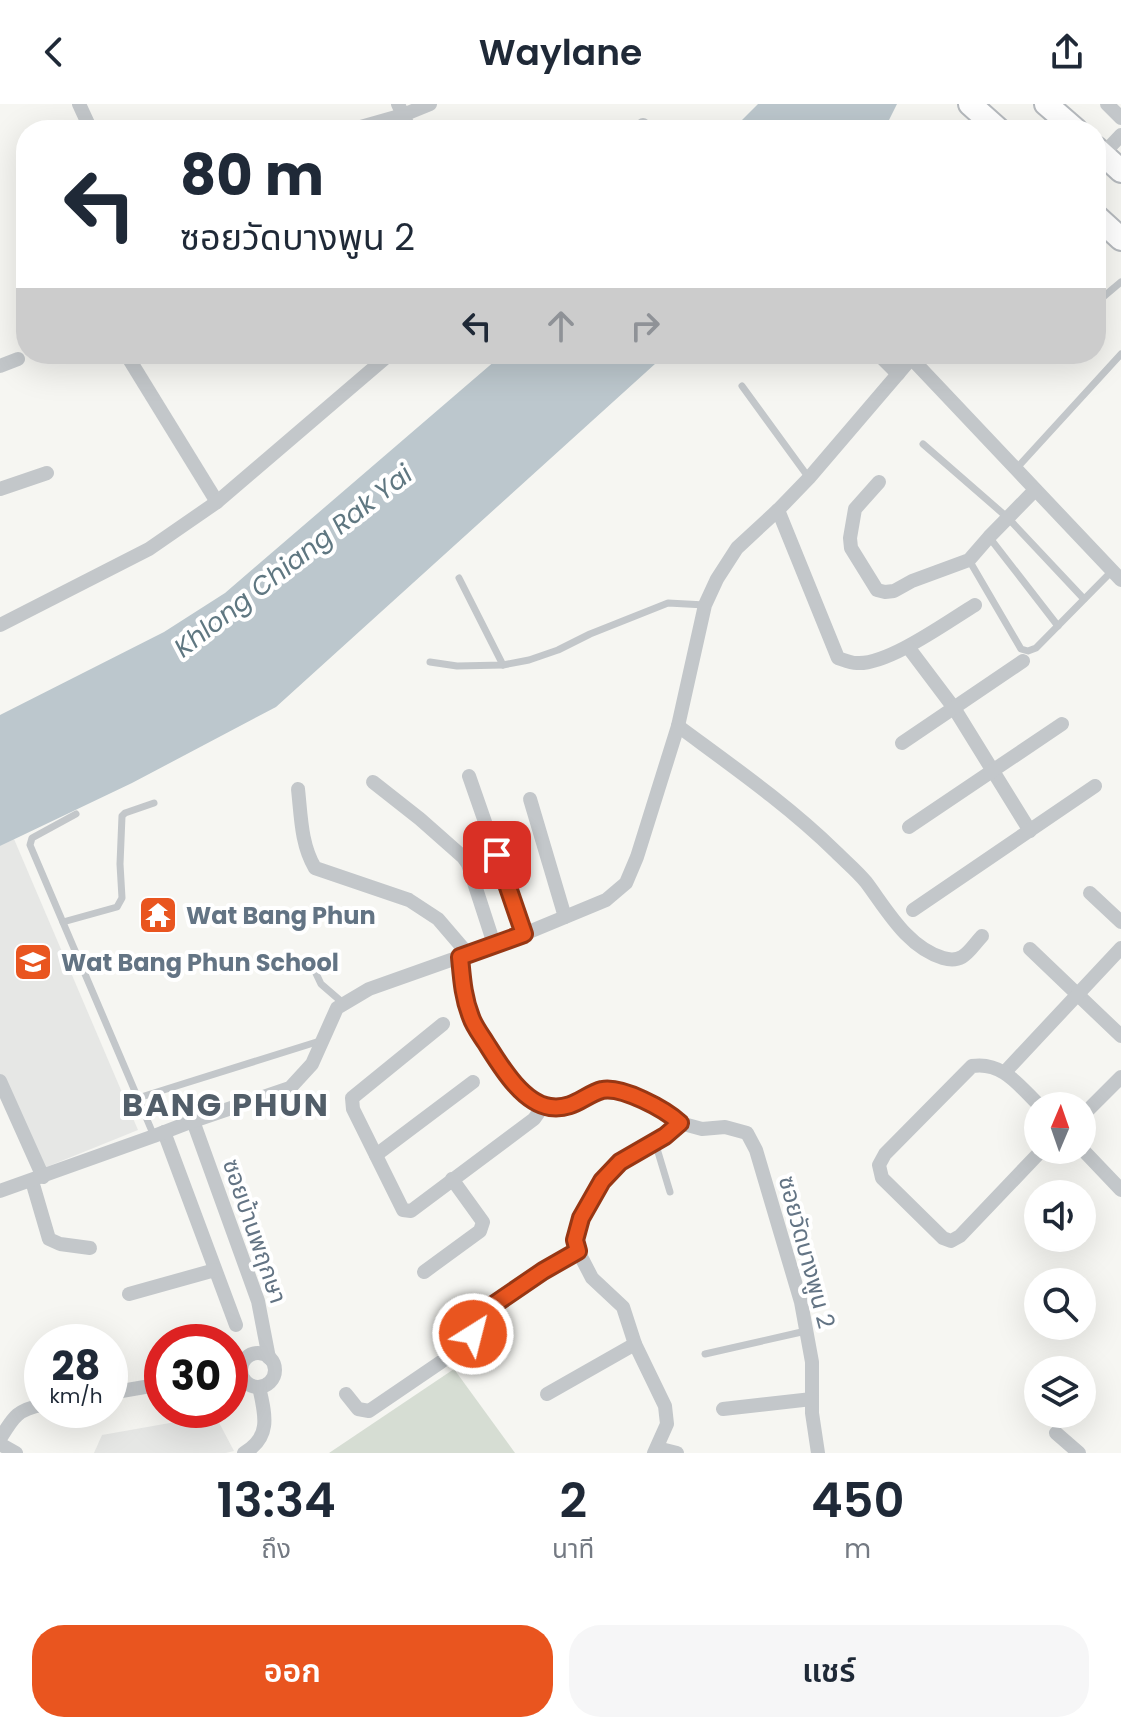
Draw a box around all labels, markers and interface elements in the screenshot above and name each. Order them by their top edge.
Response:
text: Waylane [479,27,642,78]
icon: back [32,30,76,74]
icon: share [1045,30,1089,74]
text: 80 m [180,136,324,215]
icon: left [48,152,152,256]
text: ซอยวัดบางพูน 2 [180,212,415,263]
icon: left [455,304,499,348]
icon: ahead [539,304,583,348]
icon: right [623,304,667,348]
water label: Khlong Chiang Rak Yai [166,456,420,666]
pin [463,821,531,889]
icon: arrive [475,833,519,877]
temple icon: Wat Bang Phun [137,894,179,936]
place label: Wat Bang Phun [186,899,376,932]
school or university icon: Wat Bang Phun School [12,941,54,983]
place label: Wat Bang Phun School [61,946,339,979]
district label: BANG PHUN [122,1082,330,1127]
north arrow [1024,1092,1096,1164]
map controls [1024,1092,1096,1428]
street label: ซอยบ้านพฤกษา [215,1154,295,1308]
street label: ซอยวัดบางพูน 2 [771,1172,843,1332]
button: sound [1024,1180,1096,1252]
button: search [1024,1268,1096,1340]
position arrow [431,1292,515,1376]
speed limit sign: 30 [144,1324,248,1428]
text: 28 [52,1338,100,1394]
button: layers [1024,1356,1096,1428]
text: km/h [49,1382,103,1410]
text: 13:34 [216,1467,336,1534]
text: 2 [559,1467,587,1534]
text: 450 [811,1467,905,1534]
text: ถึง [261,1531,291,1567]
text: นาที [552,1531,594,1567]
text: m [844,1531,871,1567]
button: ออก [32,1625,553,1717]
button: แชร์ [569,1625,1089,1717]

